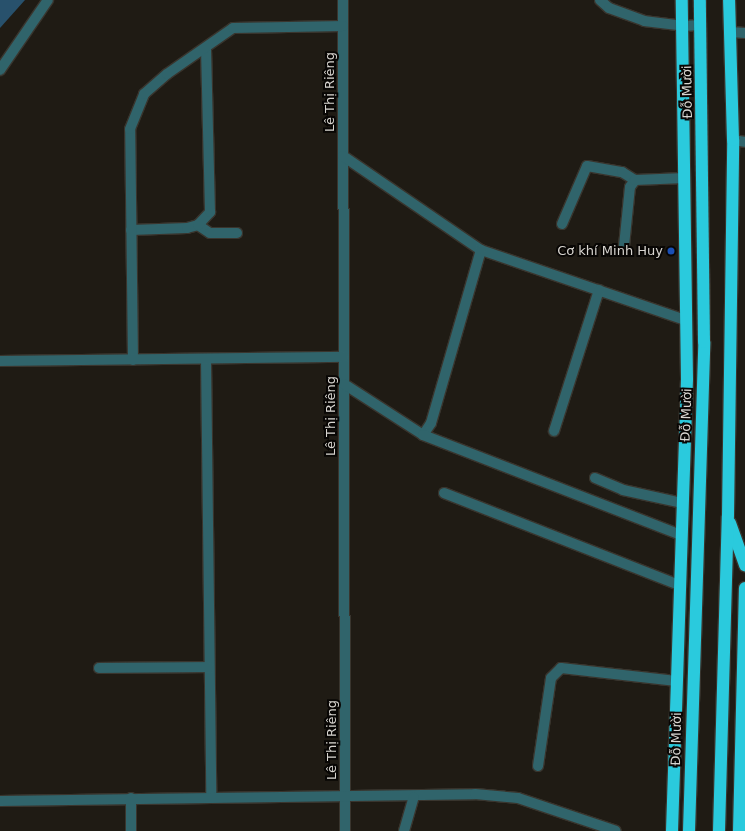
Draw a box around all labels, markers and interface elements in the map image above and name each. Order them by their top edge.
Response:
street label: Lê Thị Riêng [322,52,338,132]
street label: Đỗ Mười [680,65,696,119]
place label: Cơ khí Minh Huy [557,243,663,259]
marker: Cơ khí Minh Huy [666,246,676,256]
street label: Lê Thị Riêng [323,376,339,456]
street label: Đỗ Mười [678,388,696,442]
street label: Lê Thị Riêng [324,700,340,780]
street label: Đỗ Mười [669,712,685,766]

